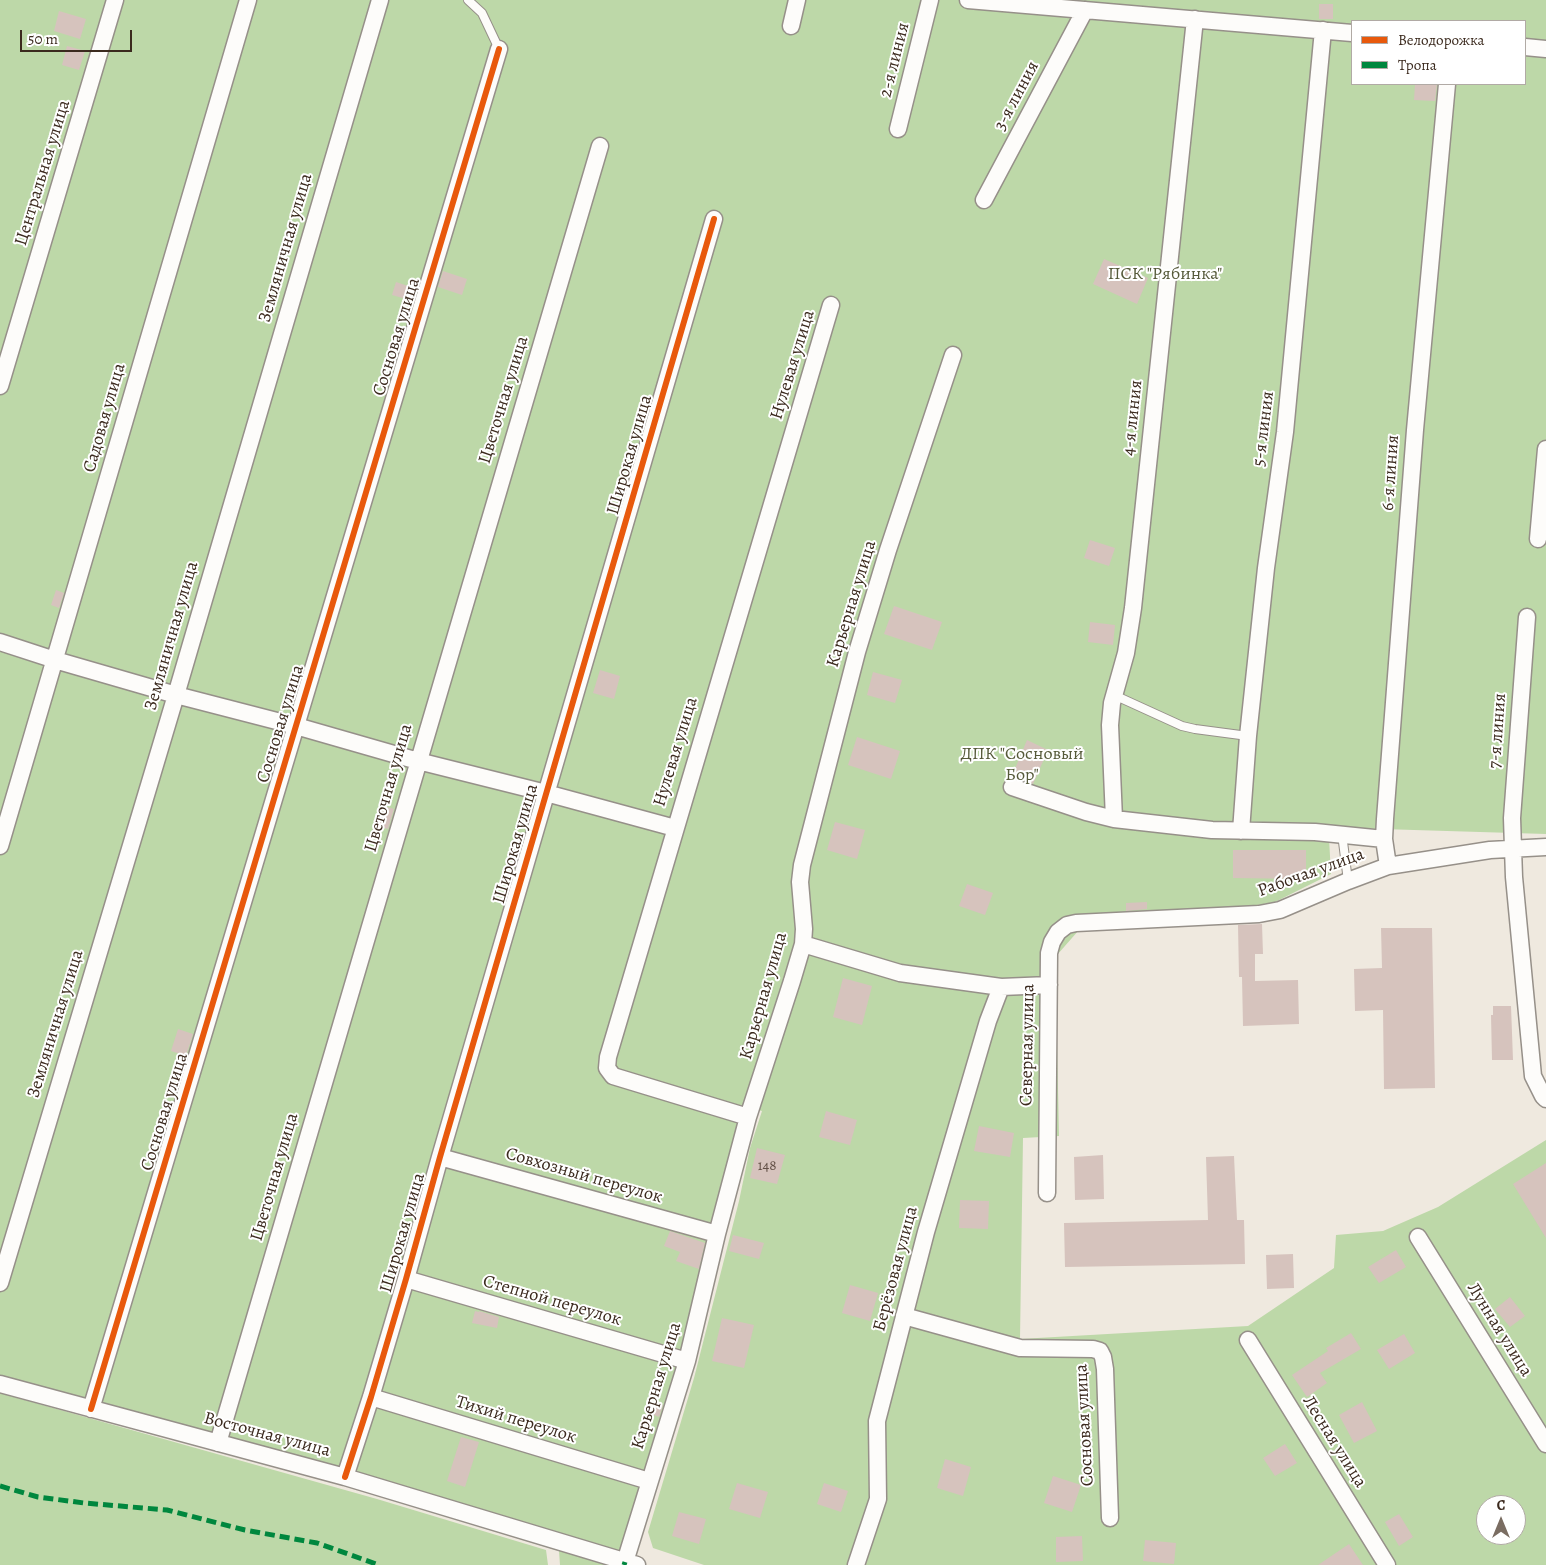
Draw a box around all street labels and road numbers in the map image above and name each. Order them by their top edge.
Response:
street label: 2-я линия [875,20,915,100]
street label: 3-я линия [990,58,1044,134]
street label: Центральная улица [11,98,75,248]
street label: Земляничная улица [254,171,318,325]
street label: Сосновая улица [369,275,425,399]
street label: Нулевая улица [766,308,820,422]
street label: Цветочная улица [474,334,534,466]
street label: Садовая улица [79,361,131,475]
street label: 4-я линия [1118,379,1148,457]
street label: 5-я линия [1249,390,1279,468]
street label: Широкая улица [603,393,657,517]
street label: 6-я линия [1378,434,1404,512]
street label: Карьерная улица [822,538,882,670]
street label: Земляничная улица [140,559,204,713]
street label: Сосновая улица [253,662,309,786]
street label: 7-я линия [1485,693,1511,769]
street label: Нулевая улица [649,695,703,809]
street label: Цветочная улица [360,721,418,855]
street label: Широкая улица [489,782,543,906]
street label: Рабочая улица [1255,844,1367,902]
street label: Карьерная улица [735,930,793,1062]
street label: Земляничная улица [23,947,89,1101]
street label: Северная улица [1016,984,1040,1106]
street label: Сосновая улица [137,1050,193,1174]
street label: Цветочная улица [246,1110,304,1244]
street label: Совхозный переулок [503,1143,665,1209]
street label: Широкая улица [376,1171,430,1295]
street label: Берёзовая улица [869,1204,923,1334]
street label: Степной переулок [480,1271,624,1331]
street label: Лунная улица [1462,1279,1536,1381]
street label: Карьерная улица [627,1320,687,1452]
street label: Сосновая улица [1071,1363,1099,1487]
street label: Тихий переулок [453,1391,579,1449]
street label: Лесная улица [1297,1392,1371,1492]
street label: Восточная улица [201,1408,333,1462]

